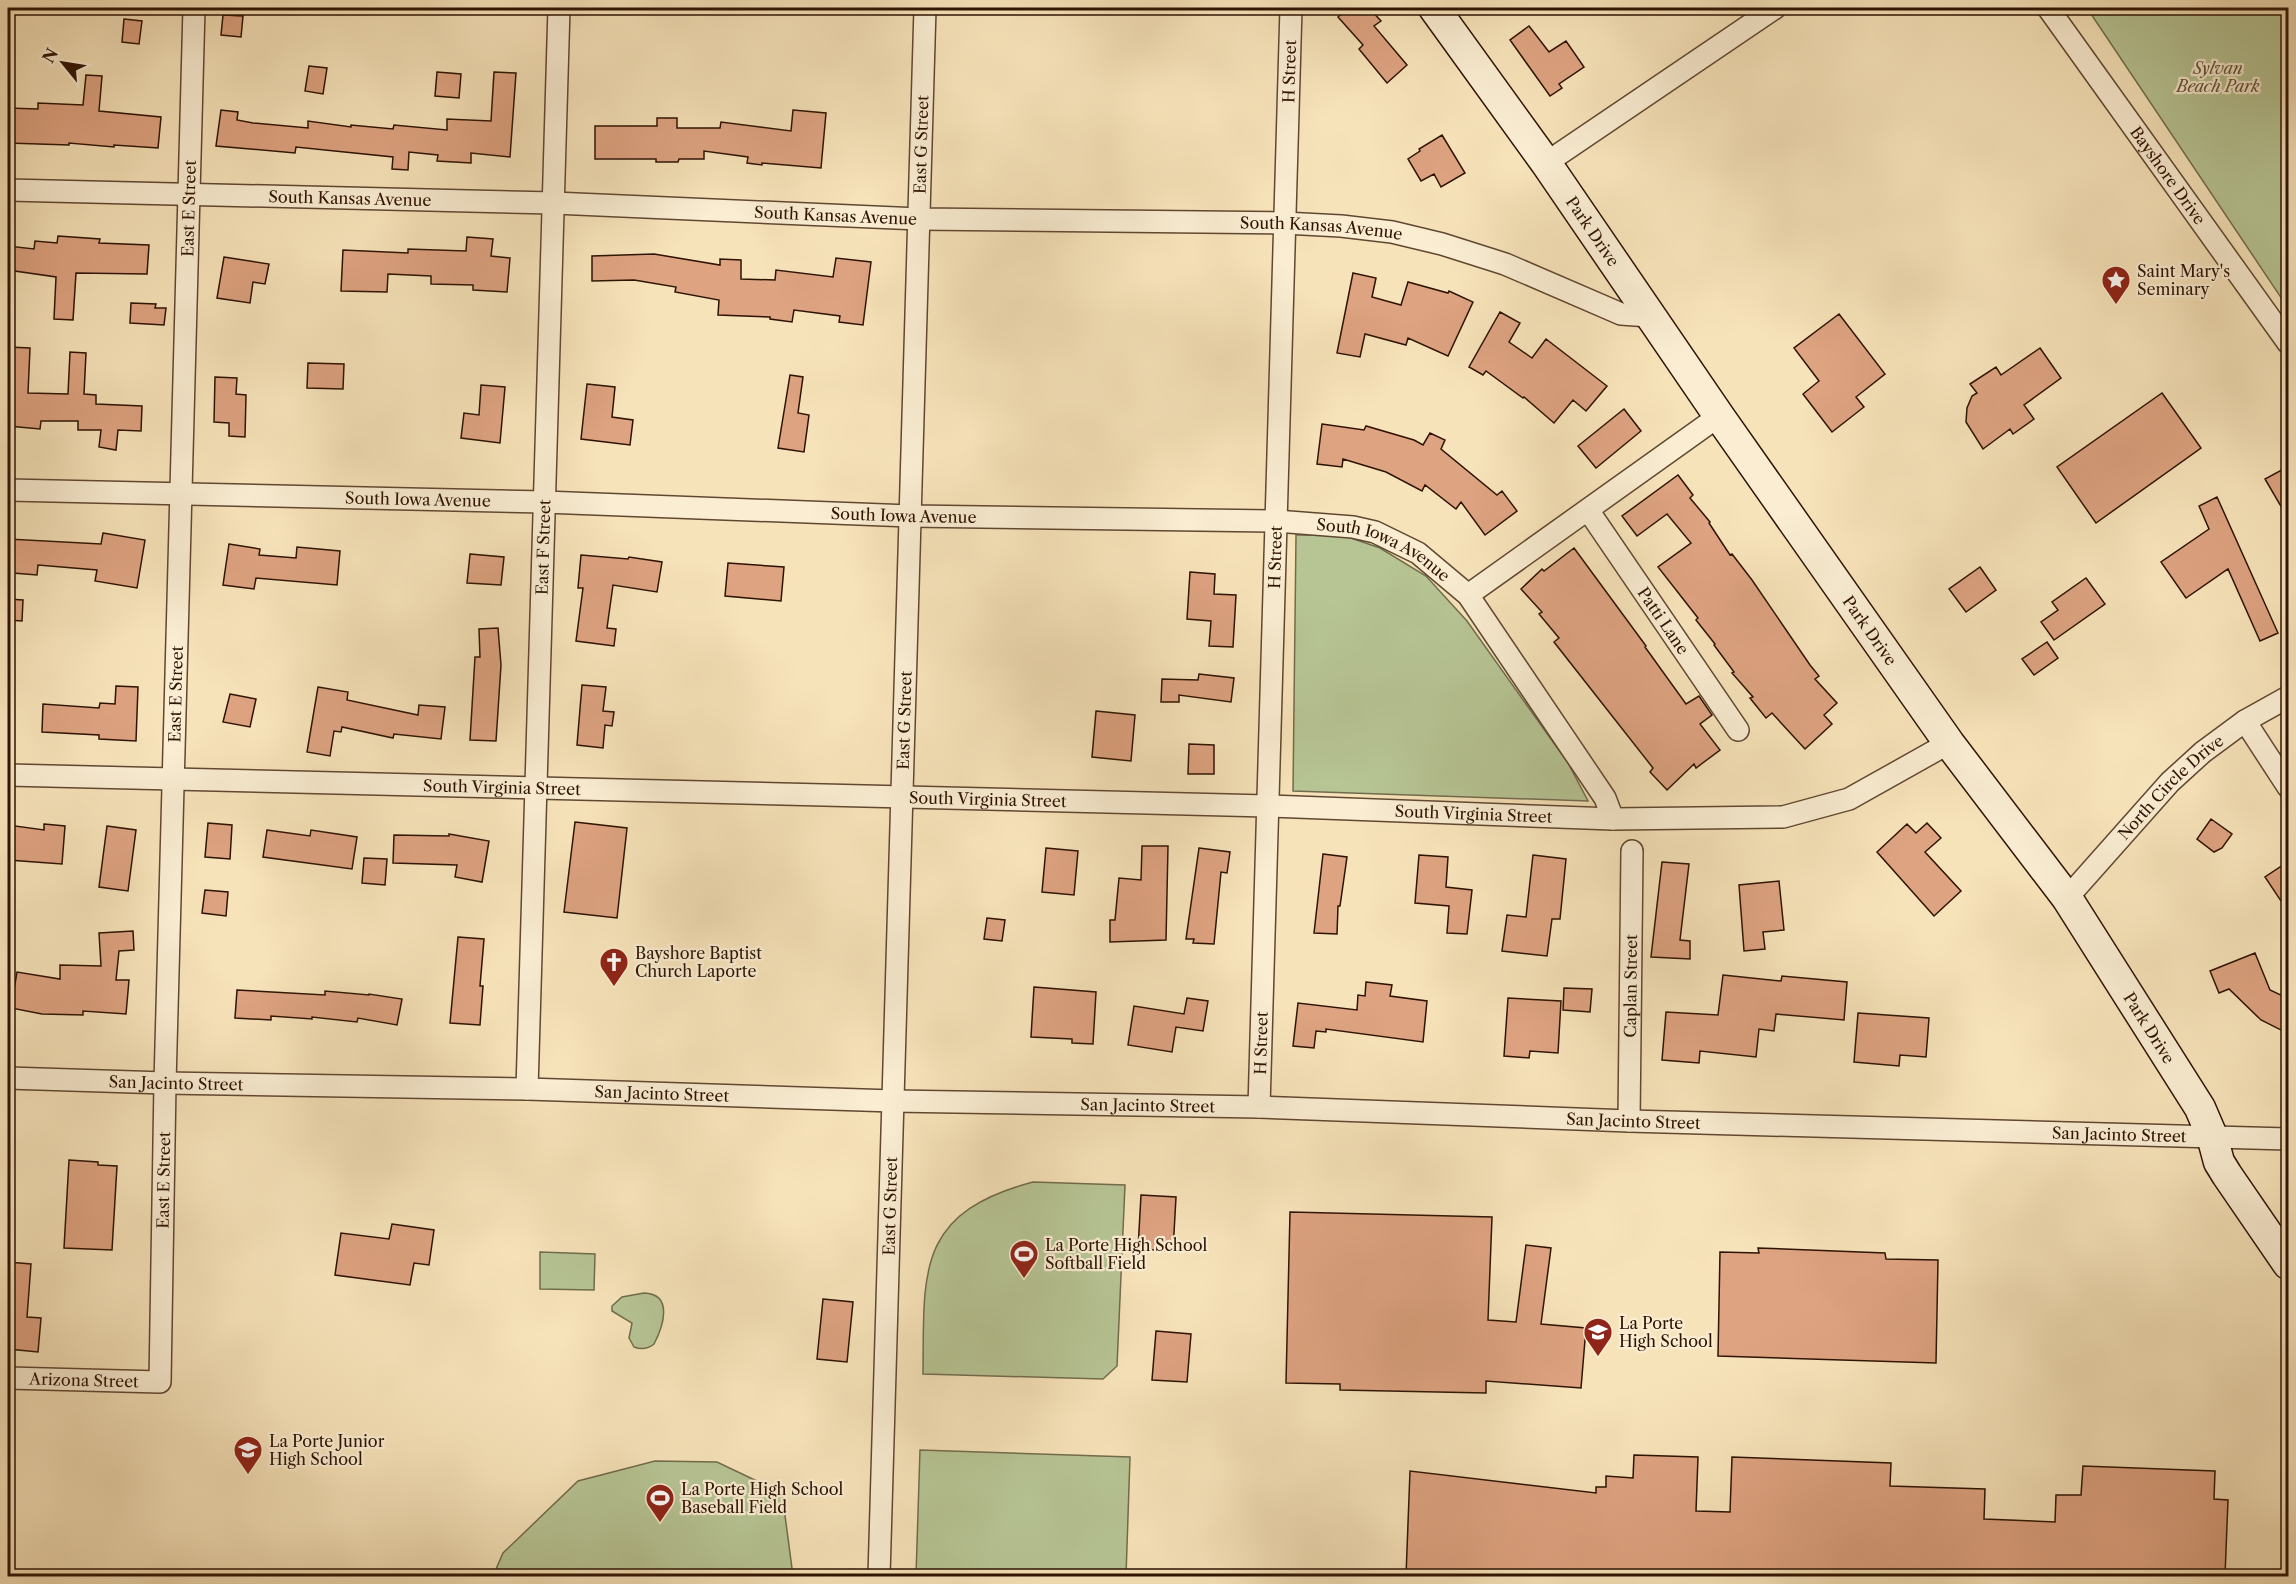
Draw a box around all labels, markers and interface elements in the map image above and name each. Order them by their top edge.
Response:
north arrow [33,33,93,93]
street label: H Street [1278,39,1300,103]
text: N [38,44,62,67]
park label: Sylvan Beach Park [2174,58,2260,96]
street label: East G Street [910,95,932,194]
street label: Bayshore Drive [2126,122,2210,228]
street label: East E Street [177,159,200,257]
street label: South Kansas Avenue [268,186,432,210]
street label: Park Drive [1562,193,1624,270]
street label: South Kansas Avenue [754,202,918,229]
street label: South Kansas Avenue [1240,213,1405,244]
place label: Saint Mary's Seminary [2137,261,2230,299]
place icon: Saint Mary's Seminary [2100,264,2132,306]
street label: South Iowa Avenue [345,488,491,511]
street label: East F Street [532,499,554,595]
street label: South Iowa Avenue [830,503,977,527]
street label: South Iowa Avenue [1316,514,1454,586]
street label: H Street [1264,525,1286,589]
street label: Patti Lane [1633,583,1694,658]
street label: Park Drive [1839,592,1901,669]
street label: East E Street [164,645,187,743]
street label: East G Street [893,670,916,770]
street label: North Circle Drive [2114,730,2227,844]
street label: South Virginia Street [423,775,581,799]
street label: South Virginia Street [909,787,1067,811]
street label: South Virginia Street [1394,801,1553,827]
street label: Caplan Street [1620,934,1641,1038]
place label: Bayshore Baptist Church Laporte [635,943,762,981]
church icon: Bayshore Baptist Church Laporte [598,946,630,988]
street label: Park Drive [2119,989,2179,1067]
street label: H Street [1250,1011,1272,1075]
street label: San Jacinto Street [108,1071,244,1094]
street label: San Jacinto Street [594,1081,730,1106]
street label: San Jacinto Street [1080,1094,1215,1116]
street label: San Jacinto Street [1566,1109,1701,1133]
street label: San Jacinto Street [2052,1123,2187,1146]
street label: East E Street [153,1131,174,1229]
street label: East G Street [878,1156,901,1256]
place label: La Porte High School Softball Field [1045,1235,1207,1273]
sports icon: La Porte High School Softball Field [1008,1238,1040,1280]
place label: La Porte High School [1619,1313,1713,1351]
school or university icon: La Porte High School [1582,1316,1614,1358]
street label: Arizona Street [28,1369,139,1391]
place label: La Porte Junior High School [269,1431,385,1469]
school or university icon: La Porte Junior High School [232,1434,264,1476]
place label: La Porte High School Baseball Field [681,1479,843,1517]
sports icon: La Porte High School Baseball Field [644,1482,676,1524]

